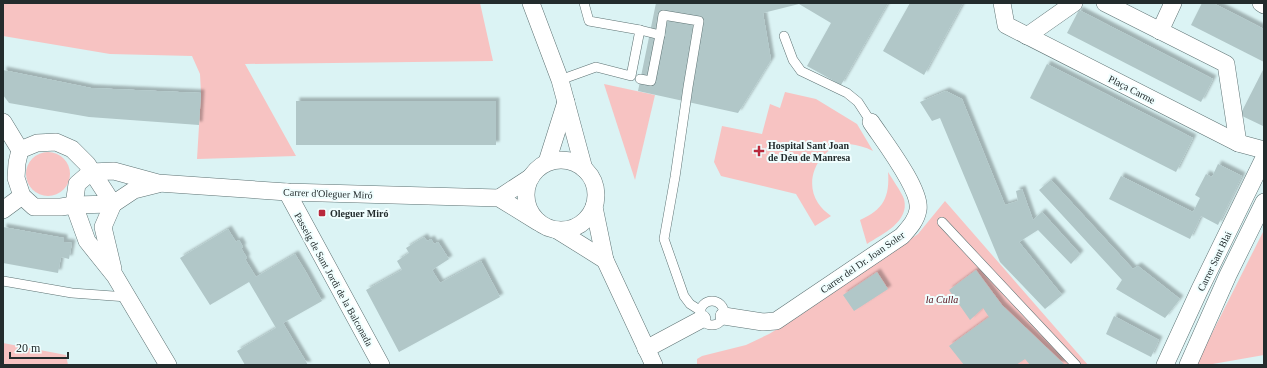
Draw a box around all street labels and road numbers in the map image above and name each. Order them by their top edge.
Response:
street label: Plaça Carme [1107,73,1157,106]
street label: Carrer d'Oleguer Miró [283,186,373,201]
street label: Passeig de Sant Jordi de la Balconada [292,211,375,348]
street label: Carrer del Dr. Joan Soler [818,229,907,296]
street label: Carrer Sant Blai [1195,229,1234,293]

